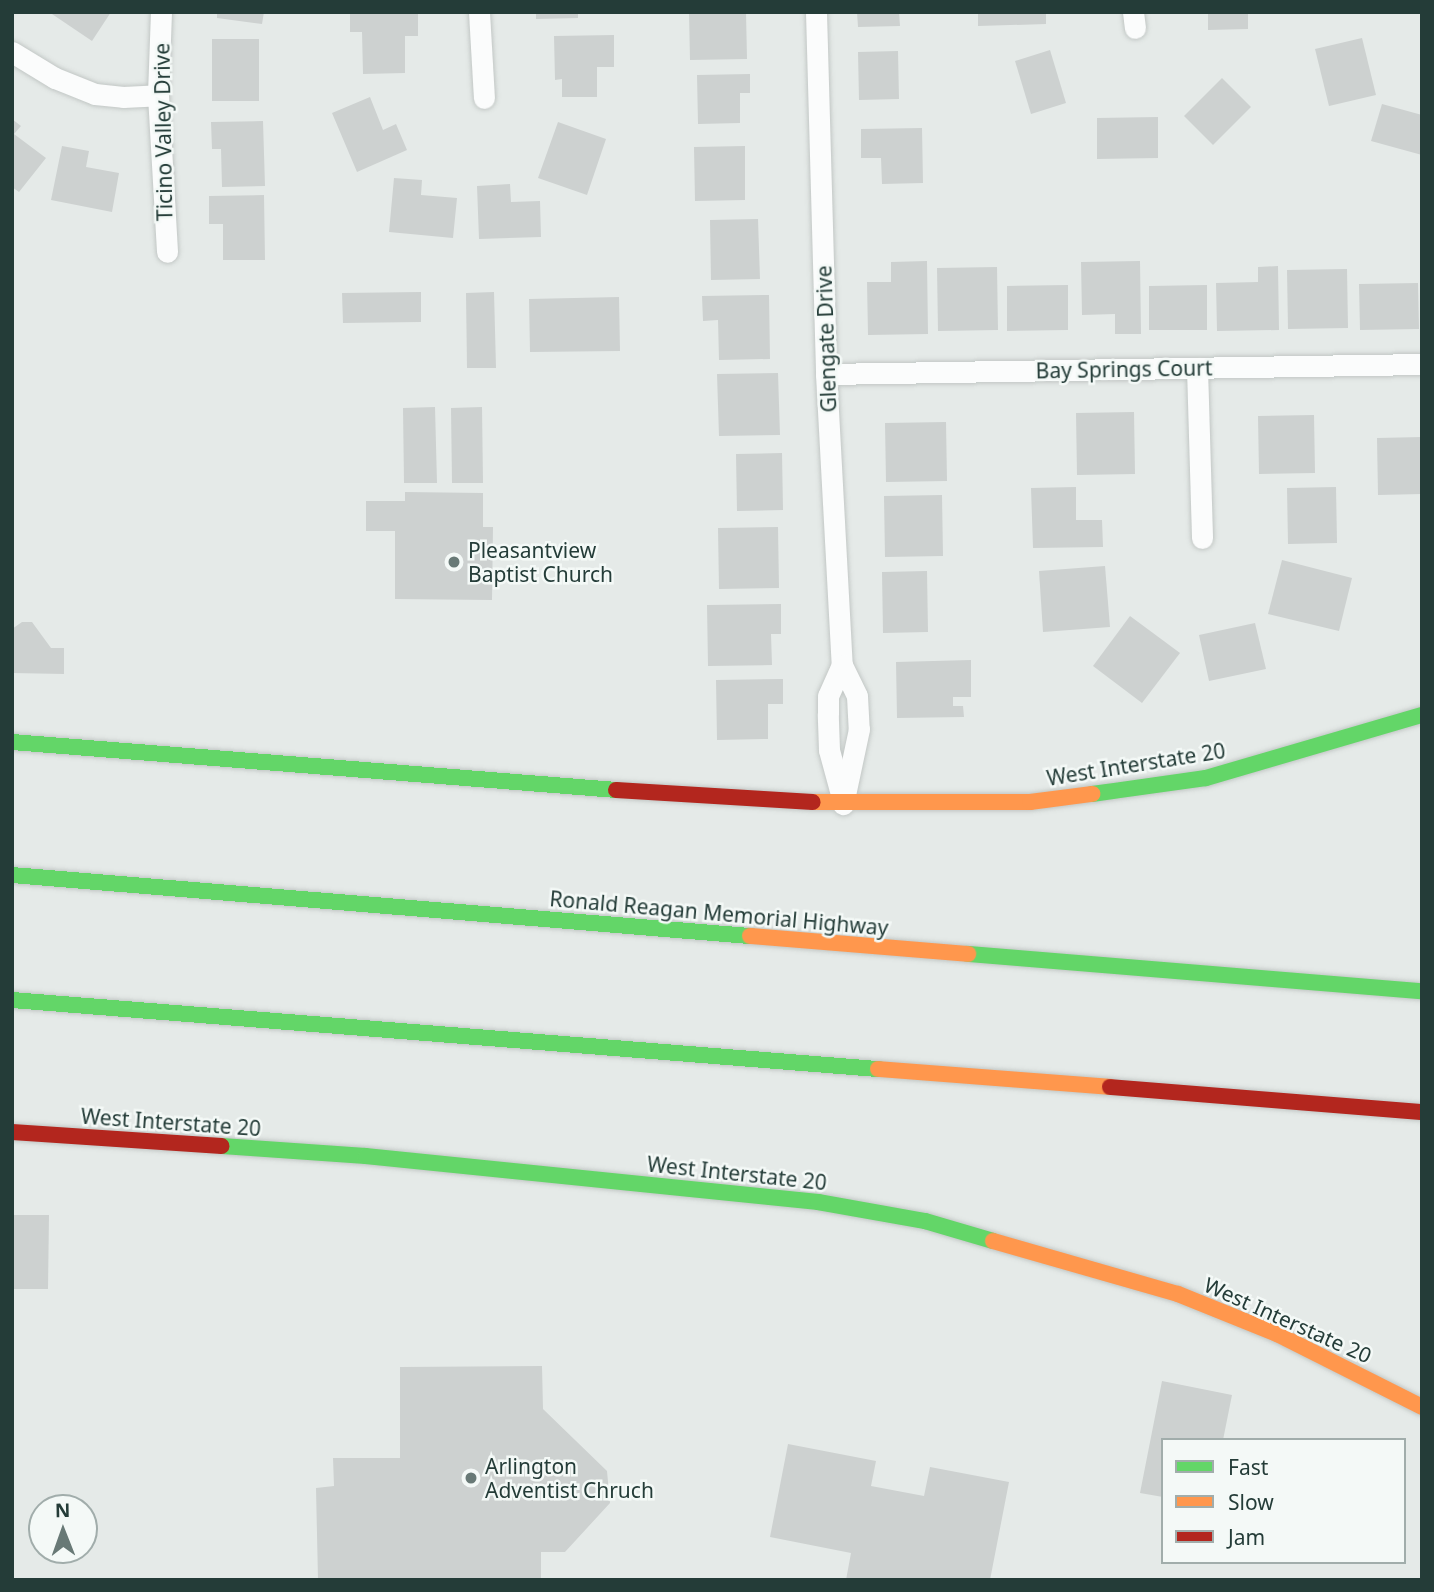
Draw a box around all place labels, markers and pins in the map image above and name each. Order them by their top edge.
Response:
place label: Pleasantview Baptist Church [468,537,613,587]
marker: Pleasantview Baptist Church [446,554,462,570]
place label: Arlington Adventist Chruch [485,1453,654,1503]
marker: Arlington Adventist Chruch [463,1470,479,1486]

